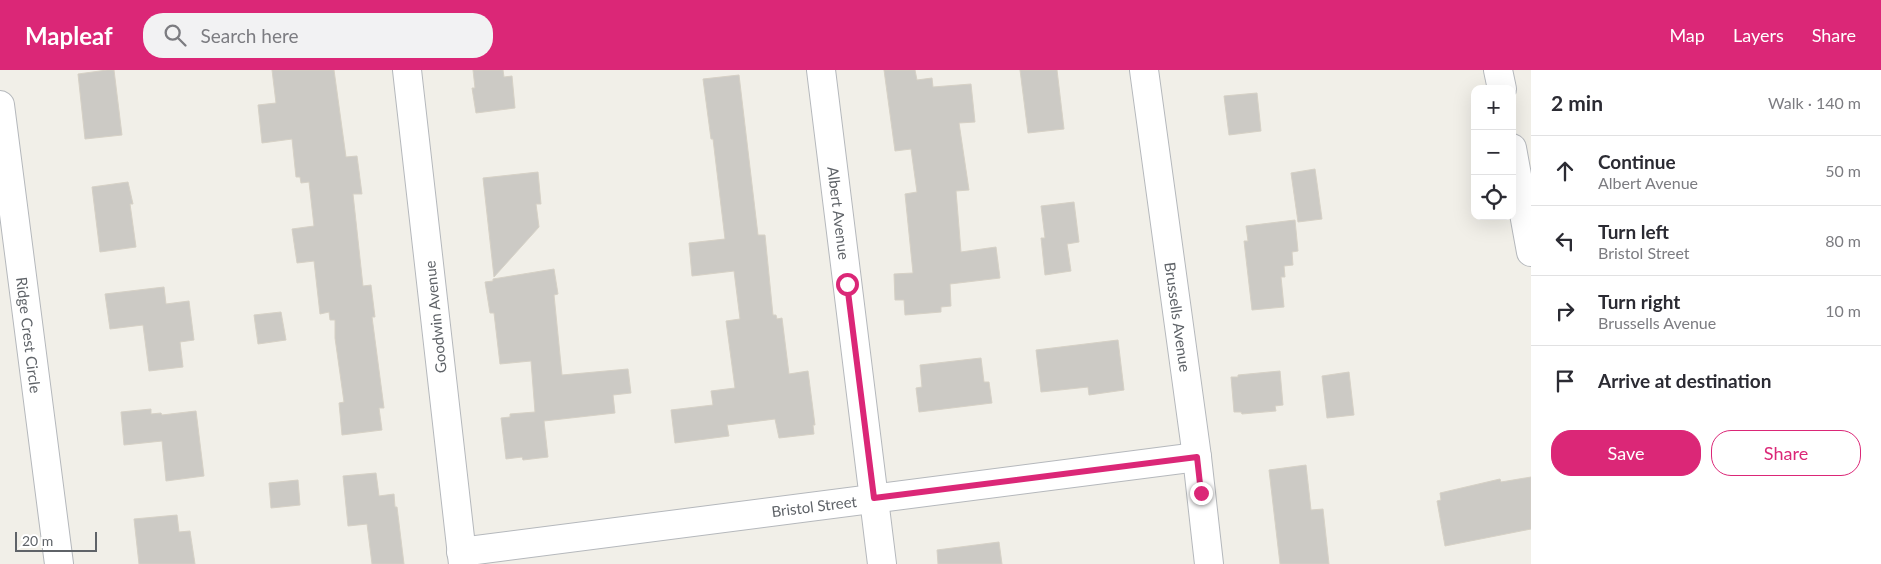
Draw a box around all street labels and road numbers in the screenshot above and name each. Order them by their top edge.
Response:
street label: Albert Avenue [824,165,854,261]
street label: Goodwin Avenue [420,260,450,374]
street label: Brussells Avenue [1161,261,1195,373]
street label: Ridge Crest Circle [13,276,45,394]
street label: Bristol Street [770,492,858,520]

